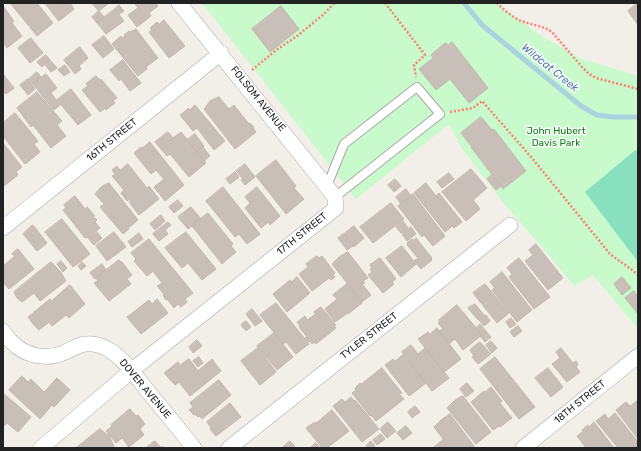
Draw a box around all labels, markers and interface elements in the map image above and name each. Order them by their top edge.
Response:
water label: Wildcat Creek [519,41,581,95]
street label: FOLSOM AVENUE [228,64,288,134]
street label: 16TH STREET [84,116,140,164]
park label: John Hubert Davis Park [526,125,586,148]
street label: 17TH STREET [274,210,330,258]
street label: TYLER STREET [338,310,400,362]
street label: DOVER AVENUE [117,357,173,421]
street label: 18TH STREET [552,378,608,426]

